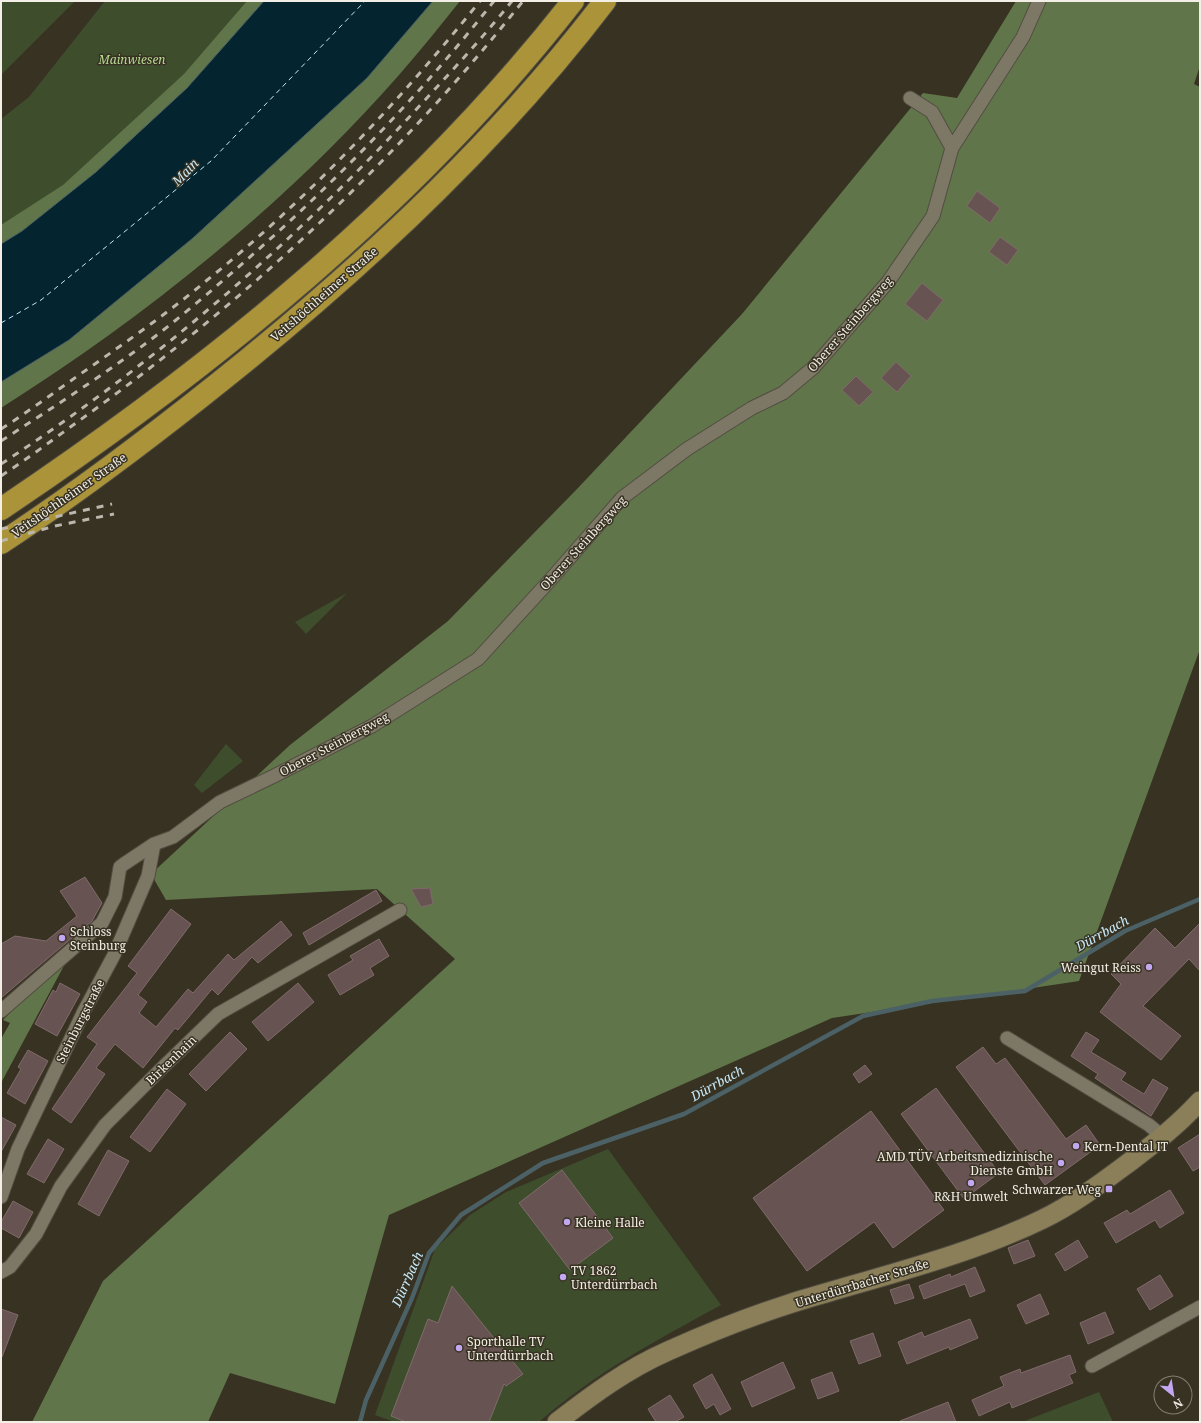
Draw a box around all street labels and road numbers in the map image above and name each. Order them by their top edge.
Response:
street label: Veitshöchheimer Straße [267,243,381,345]
street label: Oberer Steinbergweg [804,272,897,375]
street label: Veitshöchheimer Straße [8,449,130,541]
street label: Oberer Steinbergweg [536,492,630,594]
street label: Oberer Steinbergweg [276,708,392,780]
street label: Steinburgstraße [52,976,108,1066]
street label: Birkenhain [142,1031,200,1088]
street label: Unterdürrbacher Straße [793,1255,931,1311]

